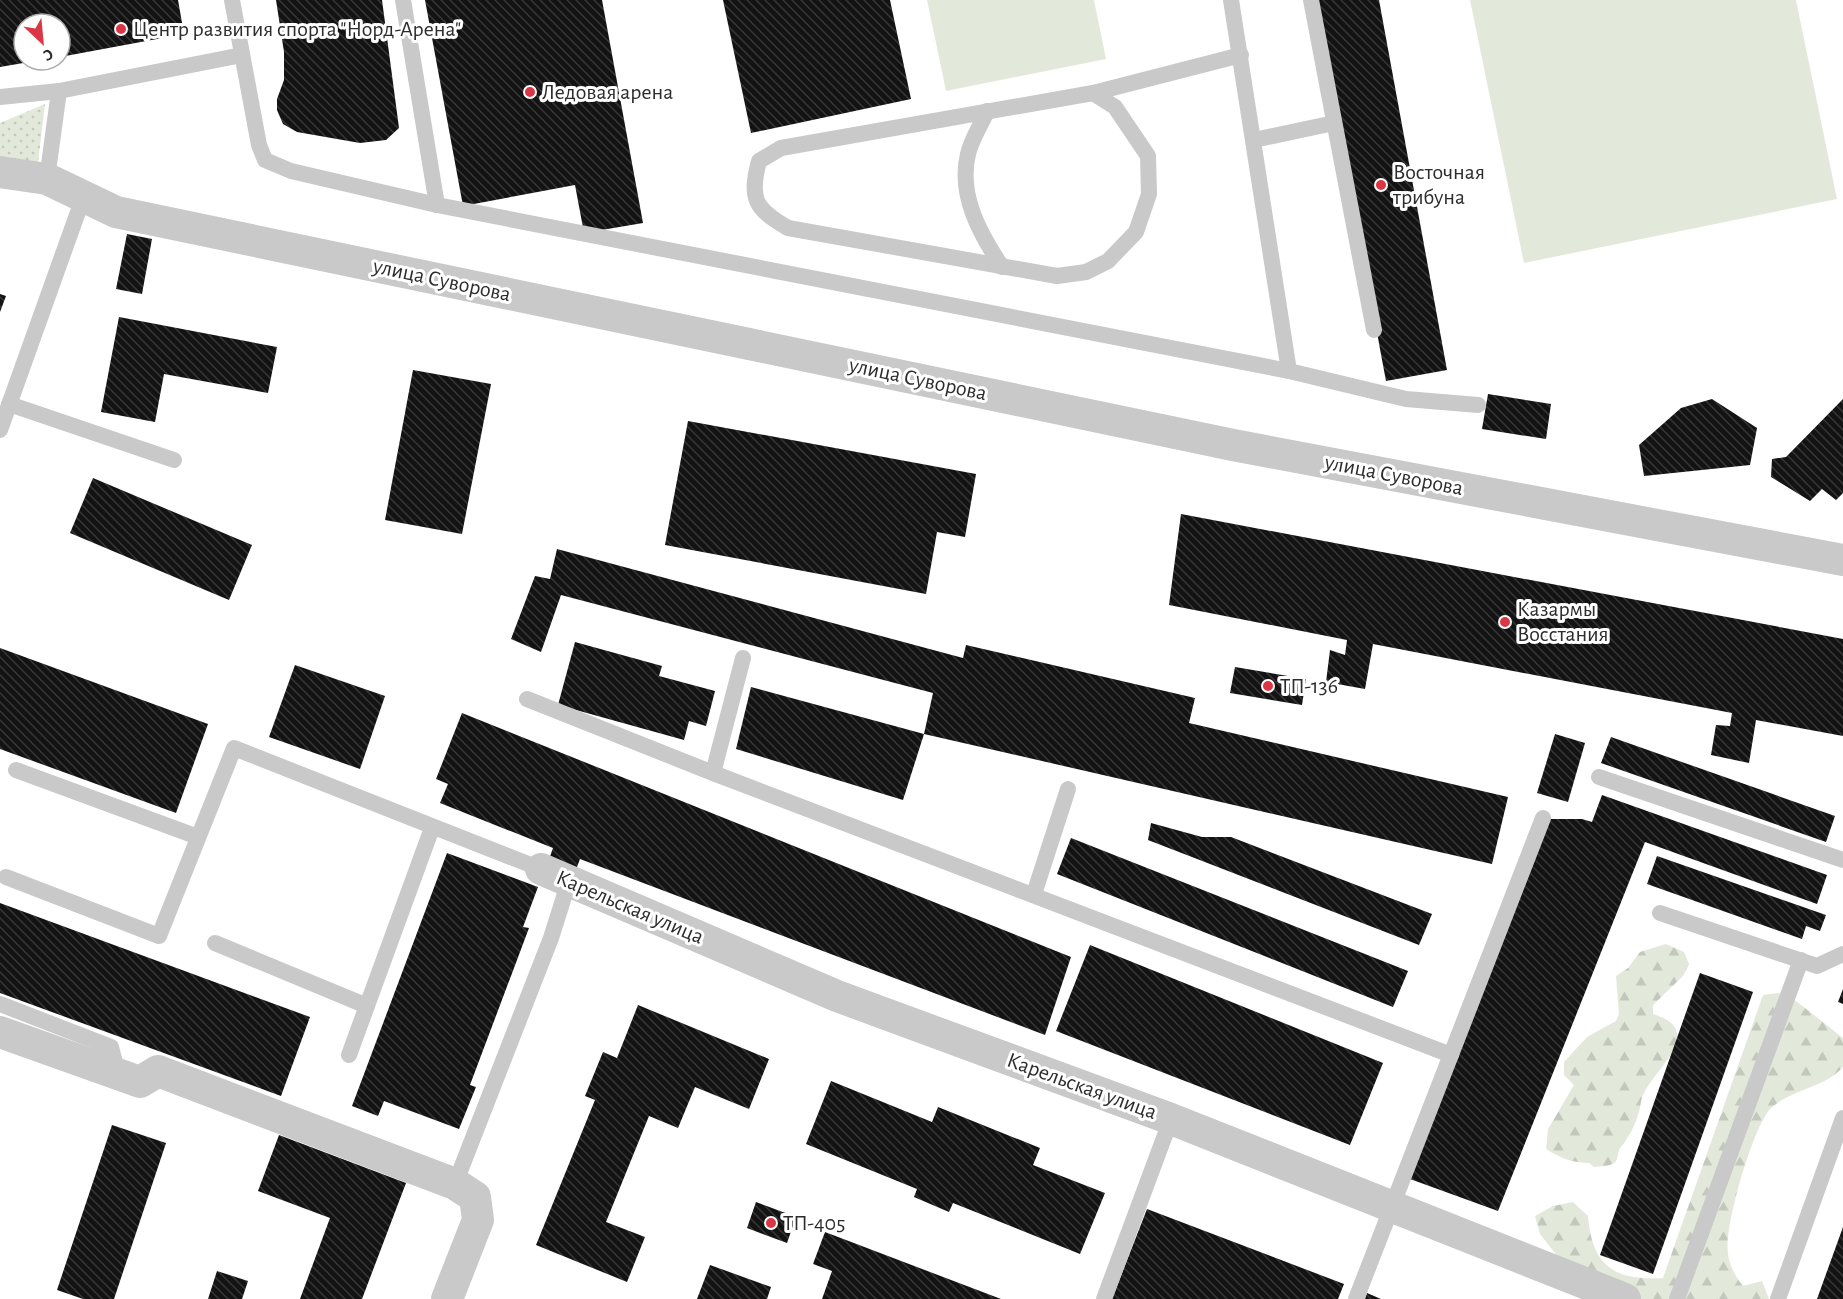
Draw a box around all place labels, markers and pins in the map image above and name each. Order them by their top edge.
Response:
place label: Центр развития спорта "Норд-Арена" [133,18,461,40]
marker: Центр развития спорта "Норд-Арена" [114,22,128,36]
place label: Ледовая арена [542,81,673,103]
marker: Ледовая арена [523,85,537,99]
place label: Восточная трибуна [1392,161,1485,208]
marker: Восточная трибуна [1374,178,1388,192]
place label: Казармы Восстания [1517,598,1609,645]
marker: Казармы Восстания [1498,615,1512,629]
place label: ТП-136 [1280,675,1338,697]
marker: ТП-136 [1261,679,1275,693]
place label: ТП-405 [783,1212,845,1234]
marker: ТП-405 [764,1216,778,1230]

